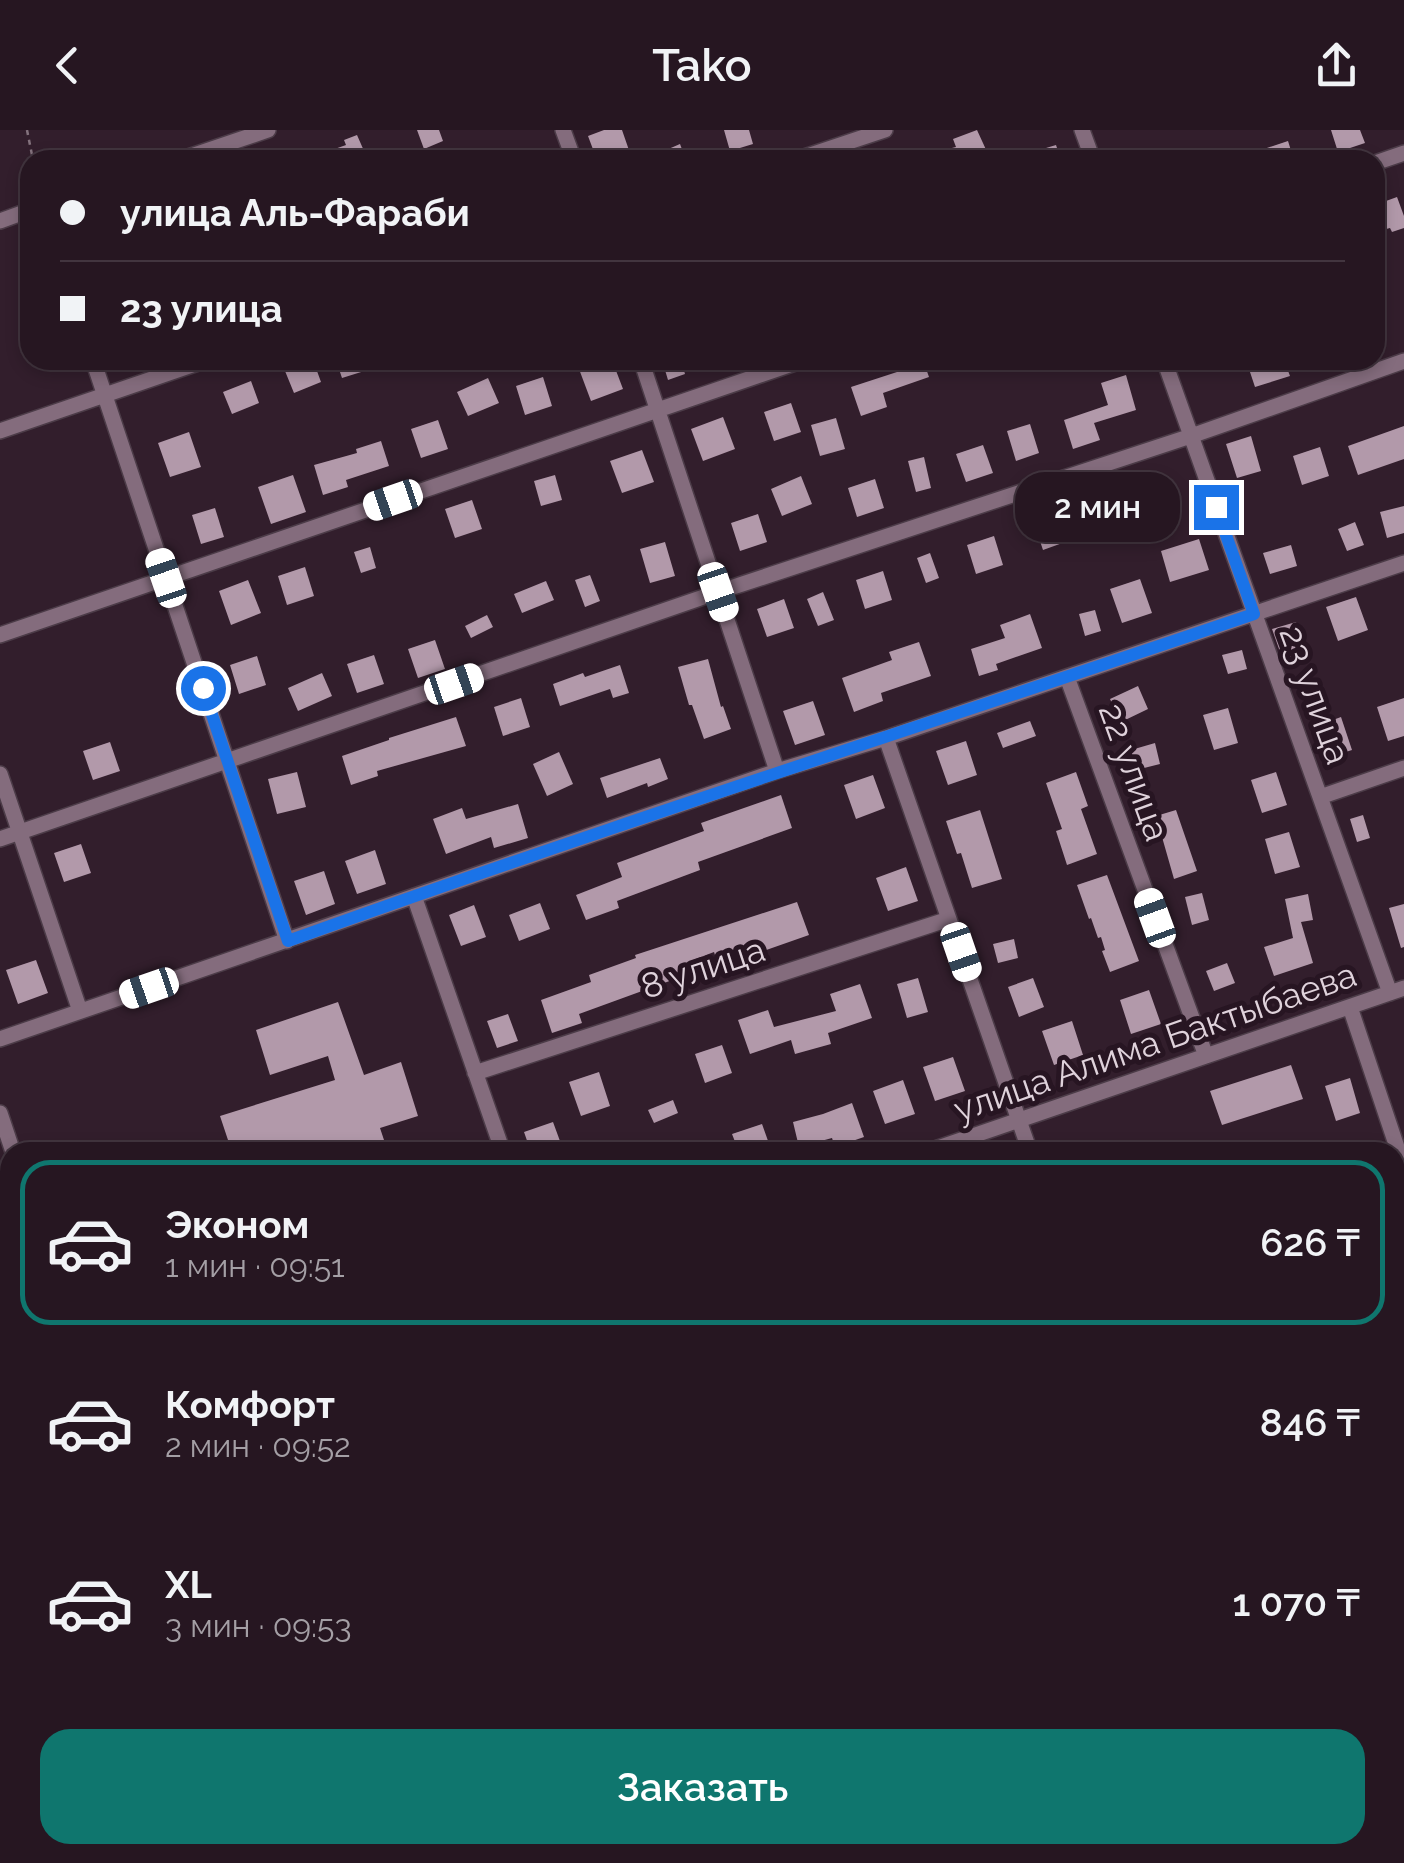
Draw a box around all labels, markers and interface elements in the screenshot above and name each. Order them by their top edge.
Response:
icon: back [40,38,95,93]
icon: share [1309,38,1364,93]
text: Tako [652,39,752,92]
text: улица Аль-Фараби [120,190,470,235]
text: 23 улица [120,286,283,331]
callout: 2 мин [1016,472,1181,542]
car [360,476,426,524]
route end [1194,485,1239,530]
text: 2 мин [1054,488,1141,525]
car [142,545,190,611]
car [694,559,742,625]
street label: 23 улица [1272,620,1359,769]
car [421,660,487,708]
route start [181,666,226,711]
street label: 22 улица [1091,697,1178,846]
car [1131,885,1179,951]
car [937,919,985,985]
street label: 8 улица [636,928,770,1007]
street label: улица Алима Бактыбаева [948,953,1361,1130]
car [116,964,182,1012]
icon: car [45,1198,135,1288]
text: Эконом [165,1202,309,1247]
text: 626 ₸ [1260,1220,1360,1265]
text: 1 мин · 09:51 [165,1247,345,1284]
icon: car [45,1378,135,1468]
text: Комфорт [165,1382,335,1427]
text: 846 ₸ [1260,1400,1360,1445]
text: 2 мин · 09:52 [165,1427,351,1464]
icon: car [45,1558,135,1648]
text: XL [165,1562,212,1607]
text: 1 070 ₸ [1232,1580,1360,1625]
text: 3 мин · 09:53 [165,1607,352,1644]
button: Заказать [40,1729,1365,1844]

